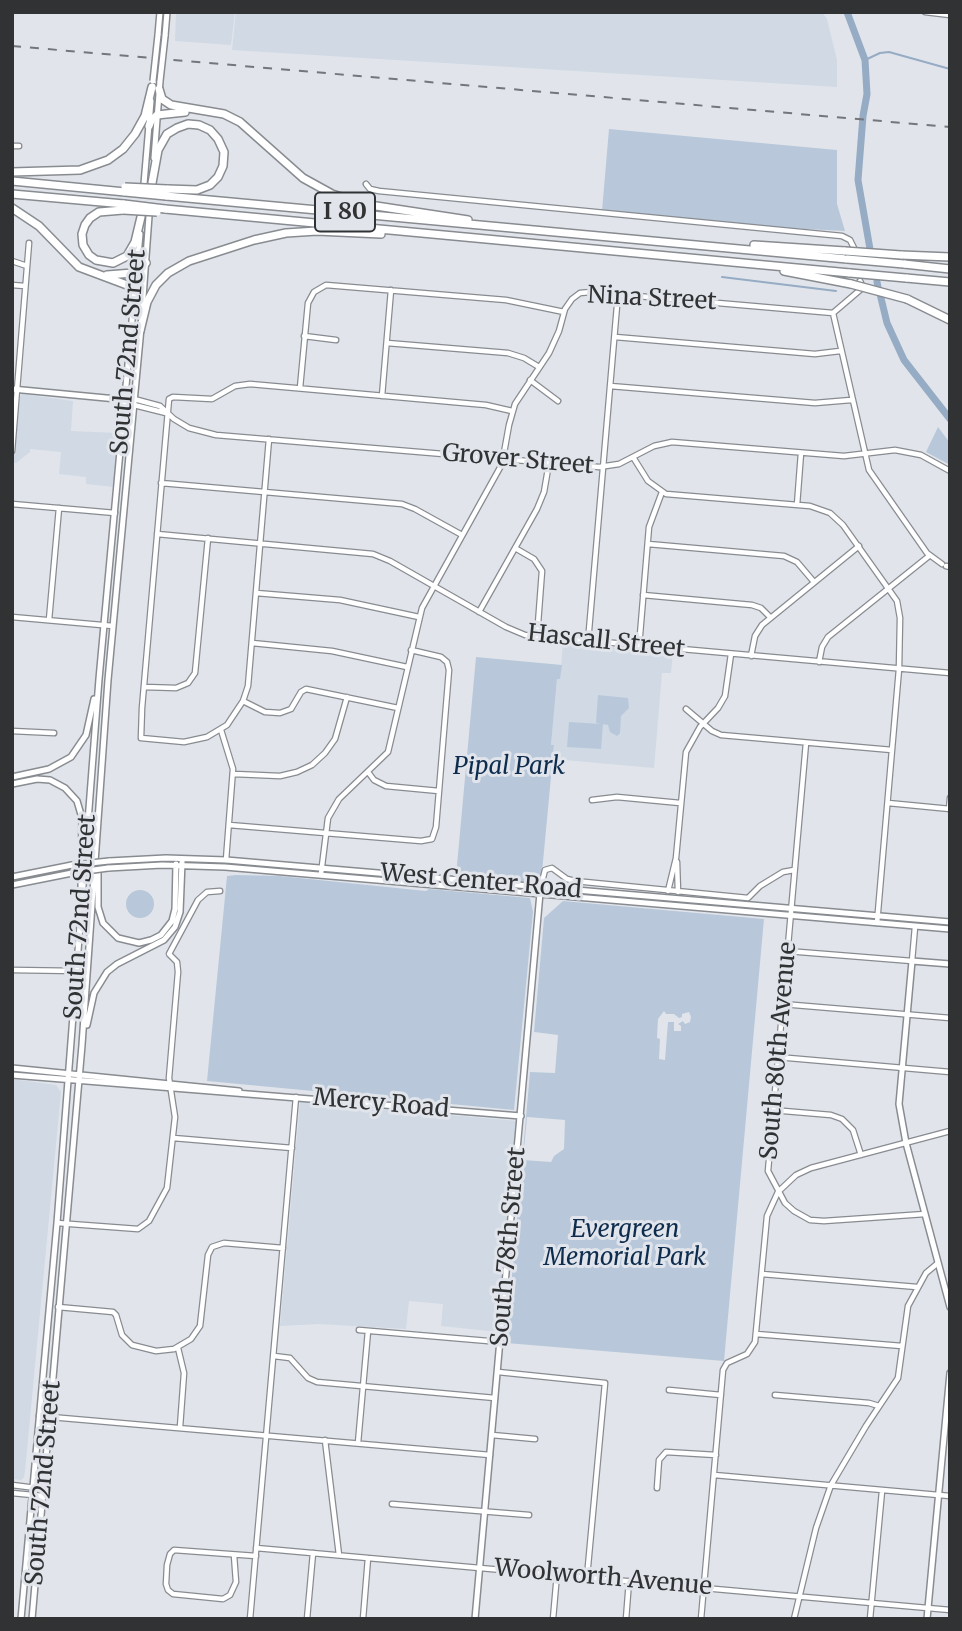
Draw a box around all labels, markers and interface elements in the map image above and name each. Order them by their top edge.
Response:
road number: I 80 [315,192,375,232]
street label: South 72nd Street [106,248,152,456]
street label: Nina Street [587,281,717,317]
street label: Grover Street [441,439,595,481]
street label: Hascall Street [526,619,686,665]
park label: Pipal Park [453,753,565,781]
street label: South 72nd Street [59,813,103,1021]
street label: West Center Road [379,859,583,905]
street label: South 80th Avenue [755,941,803,1161]
street label: Mercy Road [312,1084,450,1124]
street label: South 78th Street [486,1146,532,1348]
park label: Evergreen Memorial Park [544,1216,706,1272]
street label: South 72nd Street [21,1379,67,1587]
street label: Woolworth Avenue [493,1554,713,1602]

